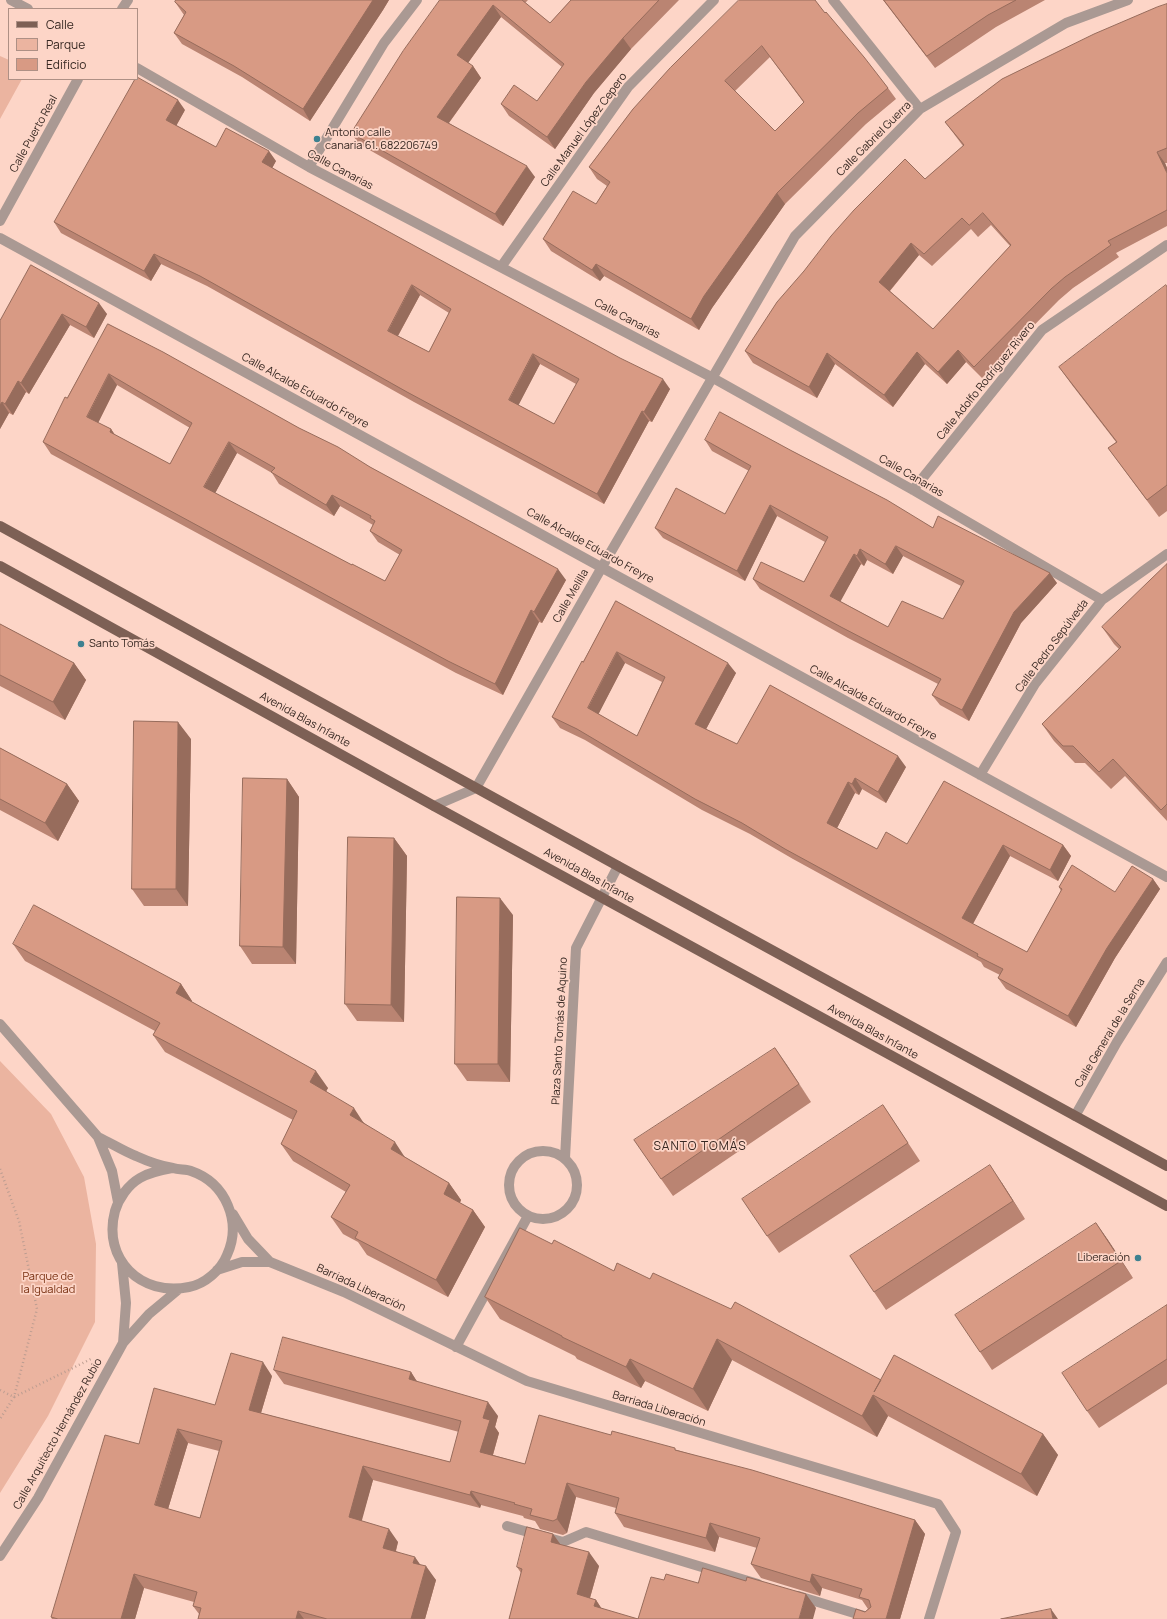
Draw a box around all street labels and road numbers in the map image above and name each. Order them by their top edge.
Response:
street label: Calle Manuel López Cepero [538,70,630,190]
street label: Calle Puerto Real [7,93,61,175]
street label: Calle Gabriel Guerra [834,99,914,179]
street label: Calle Canarias [305,147,375,193]
street label: Calle Canarias [592,296,662,342]
street label: Calle Adolfo Rodríguez Rivero [934,319,1038,443]
street label: Calle Alcalde Eduardo Freyre [239,350,371,432]
street label: Calle Canarias [876,452,946,500]
street label: Calle Alcalde Eduardo Freyre [524,505,656,587]
street label: Calle Melilla [550,567,592,625]
street label: Calle Pedro Sepúlveda [1013,597,1091,695]
street label: Calle Alcalde Eduardo Freyre [807,662,939,744]
street label: Avenida Blas Infante [257,690,353,750]
street label: Avenida Blas Infante [541,846,637,906]
street label: Plaza Santo Tomás de Aquino [550,957,570,1105]
street label: Calle General de la Serna [1072,976,1148,1090]
street label: Avenida Blas Infante [825,1002,921,1062]
street label: Barriada Liberación [314,1262,408,1314]
street label: Calle Arquitecto Hernández Rubio [11,1356,105,1512]
street label: Barriada Liberación [611,1389,707,1429]

